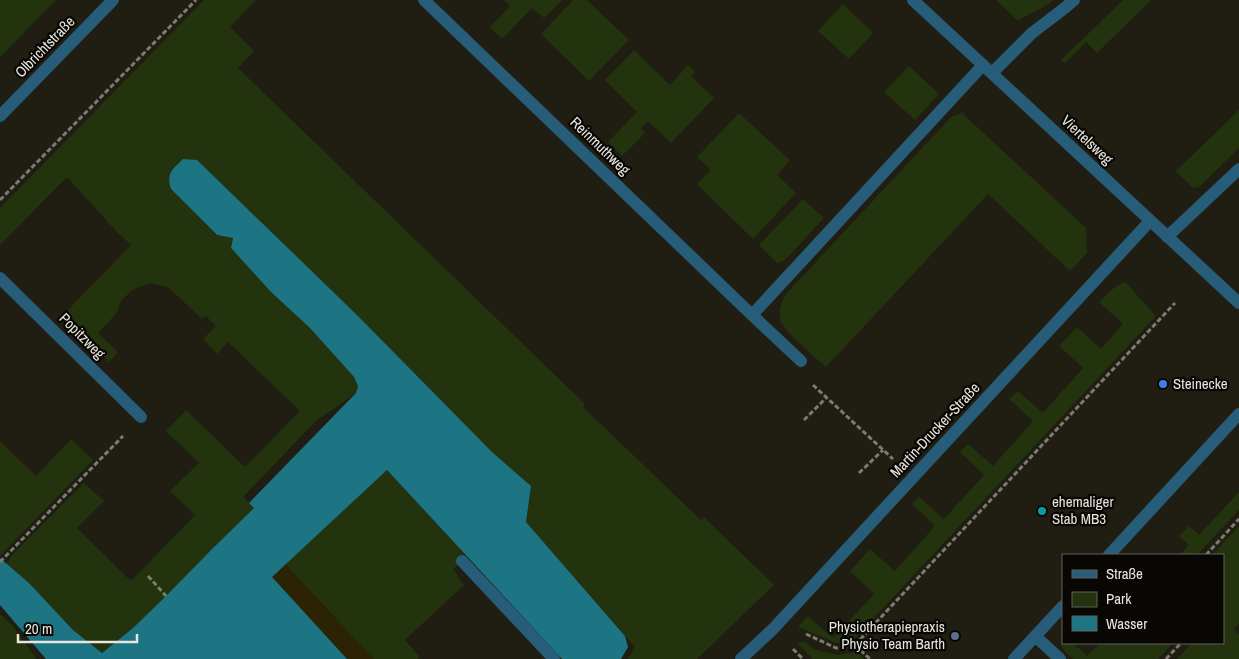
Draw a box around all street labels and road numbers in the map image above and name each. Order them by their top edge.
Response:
street label: Olbrichtstraße [10,11,79,82]
street label: Viertelsweg [1057,110,1118,169]
street label: Reinmuthweg [566,112,635,180]
street label: Popitzweg [55,308,110,363]
street label: Martin-Drucker-Straße [885,377,984,482]

